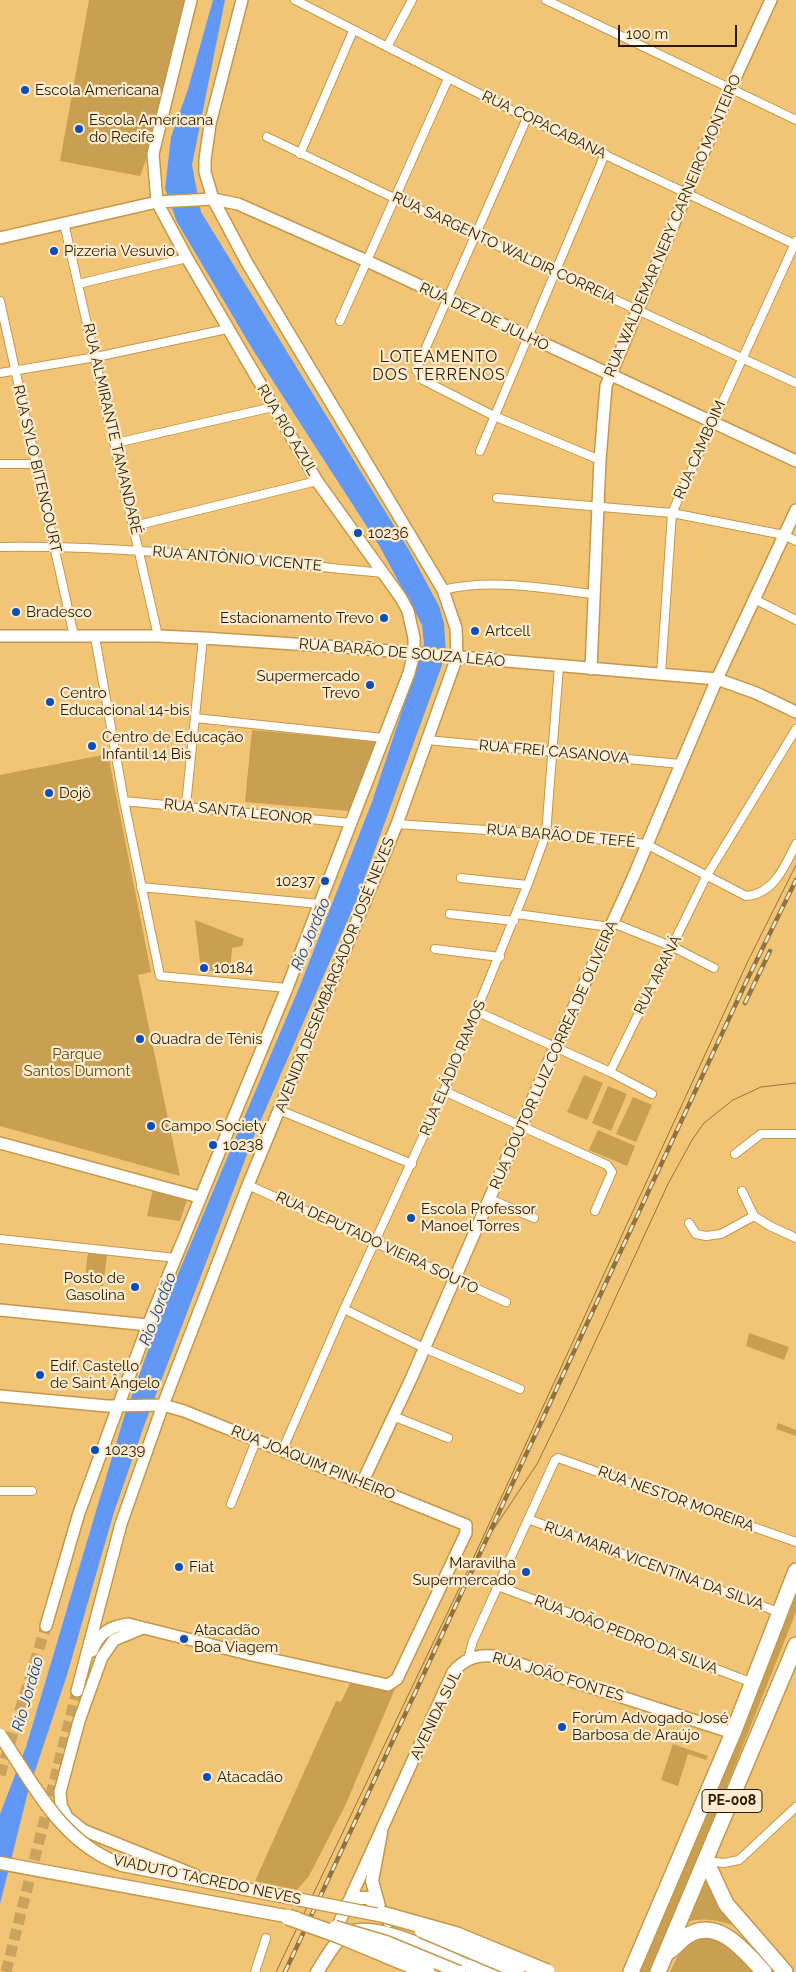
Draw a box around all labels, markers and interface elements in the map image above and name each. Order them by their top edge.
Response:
scale bar [621,15,740,47]
text: 100 m [626,25,668,43]
street label: RUA WALDEMAR NERY CARNEIRO MONTEIRO [601,72,745,380]
place label: Escola Americana [35,81,159,99]
marker: Escola Americana [19,84,31,96]
street label: RUA COPACABANA [479,87,609,163]
place label: Escola Americana do Recife [89,111,213,146]
marker: Escola Americana do Recife [73,123,85,135]
street label: RUA SARGENTO WALDIR CORREIA [389,188,619,308]
place label: Pizzeria Vesuvio [64,242,175,260]
marker: Pizzeria Vesuvio [48,245,60,257]
street label: RUA DEZ DE JULHO [416,279,552,355]
street label: RUA ALMIRANTE TAMANDARÉ [79,321,145,537]
district label: LOTEAMENTO DOS TERRENOS [371,347,507,385]
street label: RUA RIO AZUL [253,381,321,479]
street label: RUA SYLO BITENCOURT [9,383,65,555]
street label: RUA CAMBOIM [670,398,730,502]
place label: 10236 [368,524,408,542]
marker: 10236 [352,527,364,539]
street label: RUA ANTÔNIO VICENTE [152,543,322,575]
place label: Bradesco [26,603,92,621]
marker: Bradesco [10,606,22,618]
place label: Estacionamento Trevo [220,609,374,627]
marker: Estacionamento Trevo [378,612,390,624]
place label: Artcell [485,622,530,640]
marker: Artcell [469,625,481,637]
street label: RUA BARÃO DE SOUZA LEÃO [298,635,506,671]
place label: Supermercado Trevo [256,667,360,702]
marker: Supermercado Trevo [364,679,376,691]
place label: Centro Educacional 14-bis [60,684,189,719]
marker: Centro Educacional 14-bis [44,696,56,708]
place label: Centro de Educação Infantil 14 Bis [102,728,243,763]
street label: RUA FREI CASANOVA [478,736,630,768]
marker: Centro de Educação Infantil 14 Bis [86,740,98,752]
place label: Dojô [59,784,91,802]
marker: Dojô [43,787,55,799]
street label: RUA SANTA LEONOR [163,795,313,829]
street label: RUA BARÃO DE TEFÉ [486,821,636,851]
street label: AVENIDA DESEMBARGADOR JOSÉ NEVES [271,835,399,1115]
place label: 10237 [276,872,315,890]
marker: 10237 [319,875,331,887]
water label: Rio Jordão [287,895,335,973]
street label: RUA DOUTOR LUIZ CORREA DE OLIVEIRA [486,918,622,1192]
street label: RUA ARANÁ [630,932,686,1018]
place label: 10184 [214,959,253,977]
marker: 10184 [198,962,210,974]
street label: RUA ELÁDIO RAMOS [416,997,490,1139]
place label: Quadra de Tênis [150,1030,262,1048]
marker: Quadra de Tênis [134,1033,146,1045]
park label: Parque Santos Dumont [24,1045,130,1080]
place label: Campo Society [161,1117,267,1135]
marker: Campo Society [145,1120,157,1132]
place label: 10238 [223,1136,263,1154]
marker: 10238 [207,1139,219,1151]
street label: RUA DEPUTADO VIEIRA SOUTO [273,1188,481,1298]
place label: Escola Professor Manoel Torres [421,1200,536,1235]
marker: Escola Professor Manoel Torres [405,1212,417,1224]
place label: Posto de Gasolina [64,1269,125,1304]
water label: Rio Jordão [135,1270,181,1348]
marker: Posto de Gasolina [129,1281,141,1293]
place label: Edif. Castello de Saint Ângelo [50,1357,160,1392]
marker: Edif. Castello de Saint Ângelo [34,1369,46,1381]
street label: RUA JOAQUIM PINHEIRO [228,1422,398,1504]
place label: 10239 [105,1441,145,1459]
marker: 10239 [89,1444,101,1456]
street label: RUA NESTOR MOREIRA [595,1462,757,1536]
street label: RUA MARIA VICENTINA DA SILVA [542,1518,766,1614]
place label: Maravilha Supermercado [412,1554,516,1589]
place label: Fiat [189,1558,214,1576]
marker: Fiat [173,1561,185,1573]
marker: Maravilha Supermercado [520,1566,532,1578]
street label: RUA JOÃO PEDRO DA SILVA [532,1592,720,1678]
place label: Atacadão Boa Viagem [194,1621,278,1656]
marker: Atacadão Boa Viagem [178,1633,190,1645]
street label: RUA JOÃO FONTES [490,1648,626,1706]
water label: Rio Jordão [8,1655,48,1733]
street label: AVENIDA SUL [407,1667,465,1763]
place label: Forúm Advogado José Barbosa de Araújo [572,1709,729,1744]
marker: Forúm Advogado José Barbosa de Araújo [556,1721,568,1733]
place label: Atacadão [217,1768,283,1786]
marker: Atacadão [201,1771,213,1783]
road number: PE-008 [702,1790,762,1812]
street label: VIADUTO TACREDO NEVES [111,1851,303,1909]

